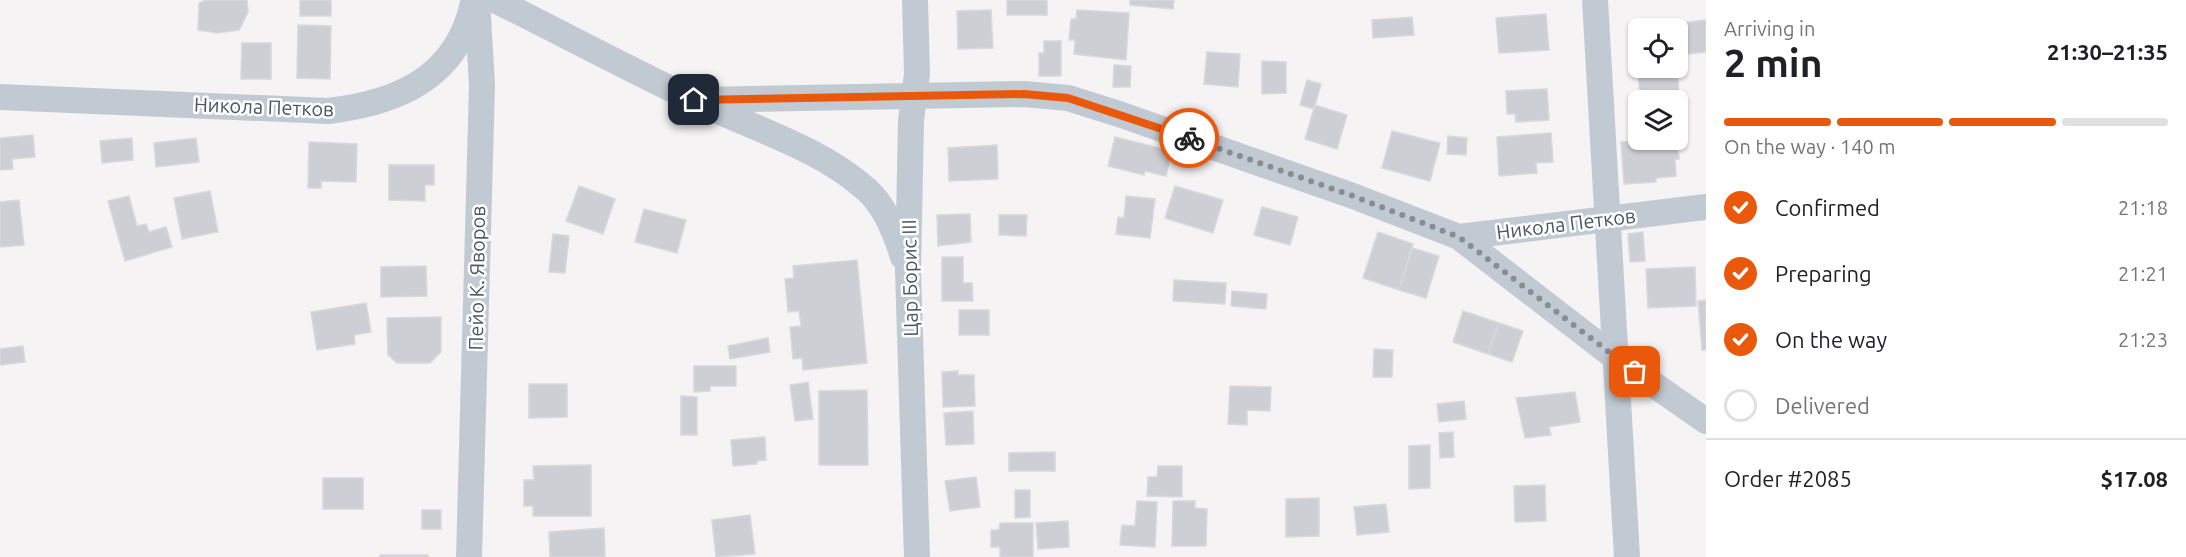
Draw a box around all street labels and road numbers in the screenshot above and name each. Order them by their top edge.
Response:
street label: Никола Петков [194,93,335,120]
street label: Никола Петков [1495,204,1637,243]
street label: Пейо К. Яворов [464,205,489,351]
street label: Цар Борис III [897,219,922,337]

